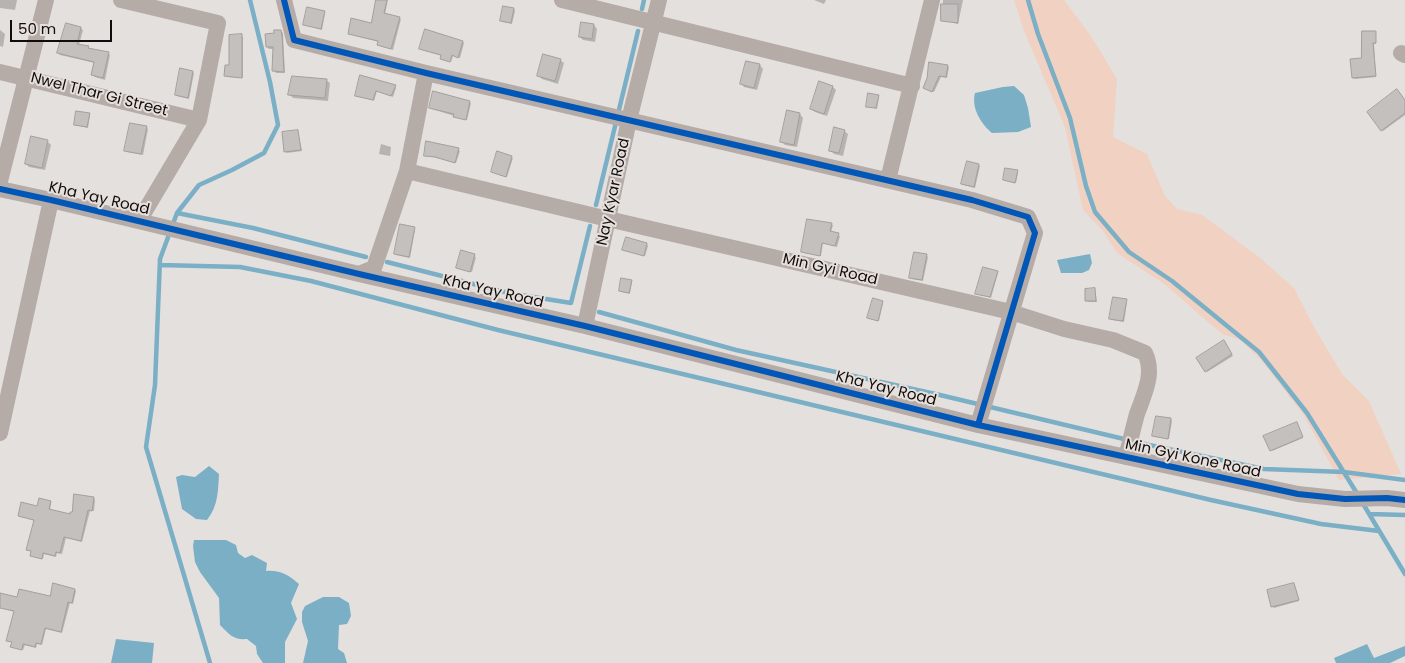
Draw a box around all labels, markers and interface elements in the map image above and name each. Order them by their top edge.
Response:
scale bar [12,10,115,42]
text: 50 m [18,18,56,39]
street label: Nwel Thar Gi Street [29,69,169,121]
street label: Nay Kyar Road [594,137,634,247]
street label: Kha Yay Road [47,179,151,219]
street label: Min Gyi Road [781,250,879,290]
street label: Kha Yay Road [441,272,545,312]
street label: Kha Yay Road [834,368,938,410]
street label: Min Gyi Kone Road [1123,436,1263,482]

